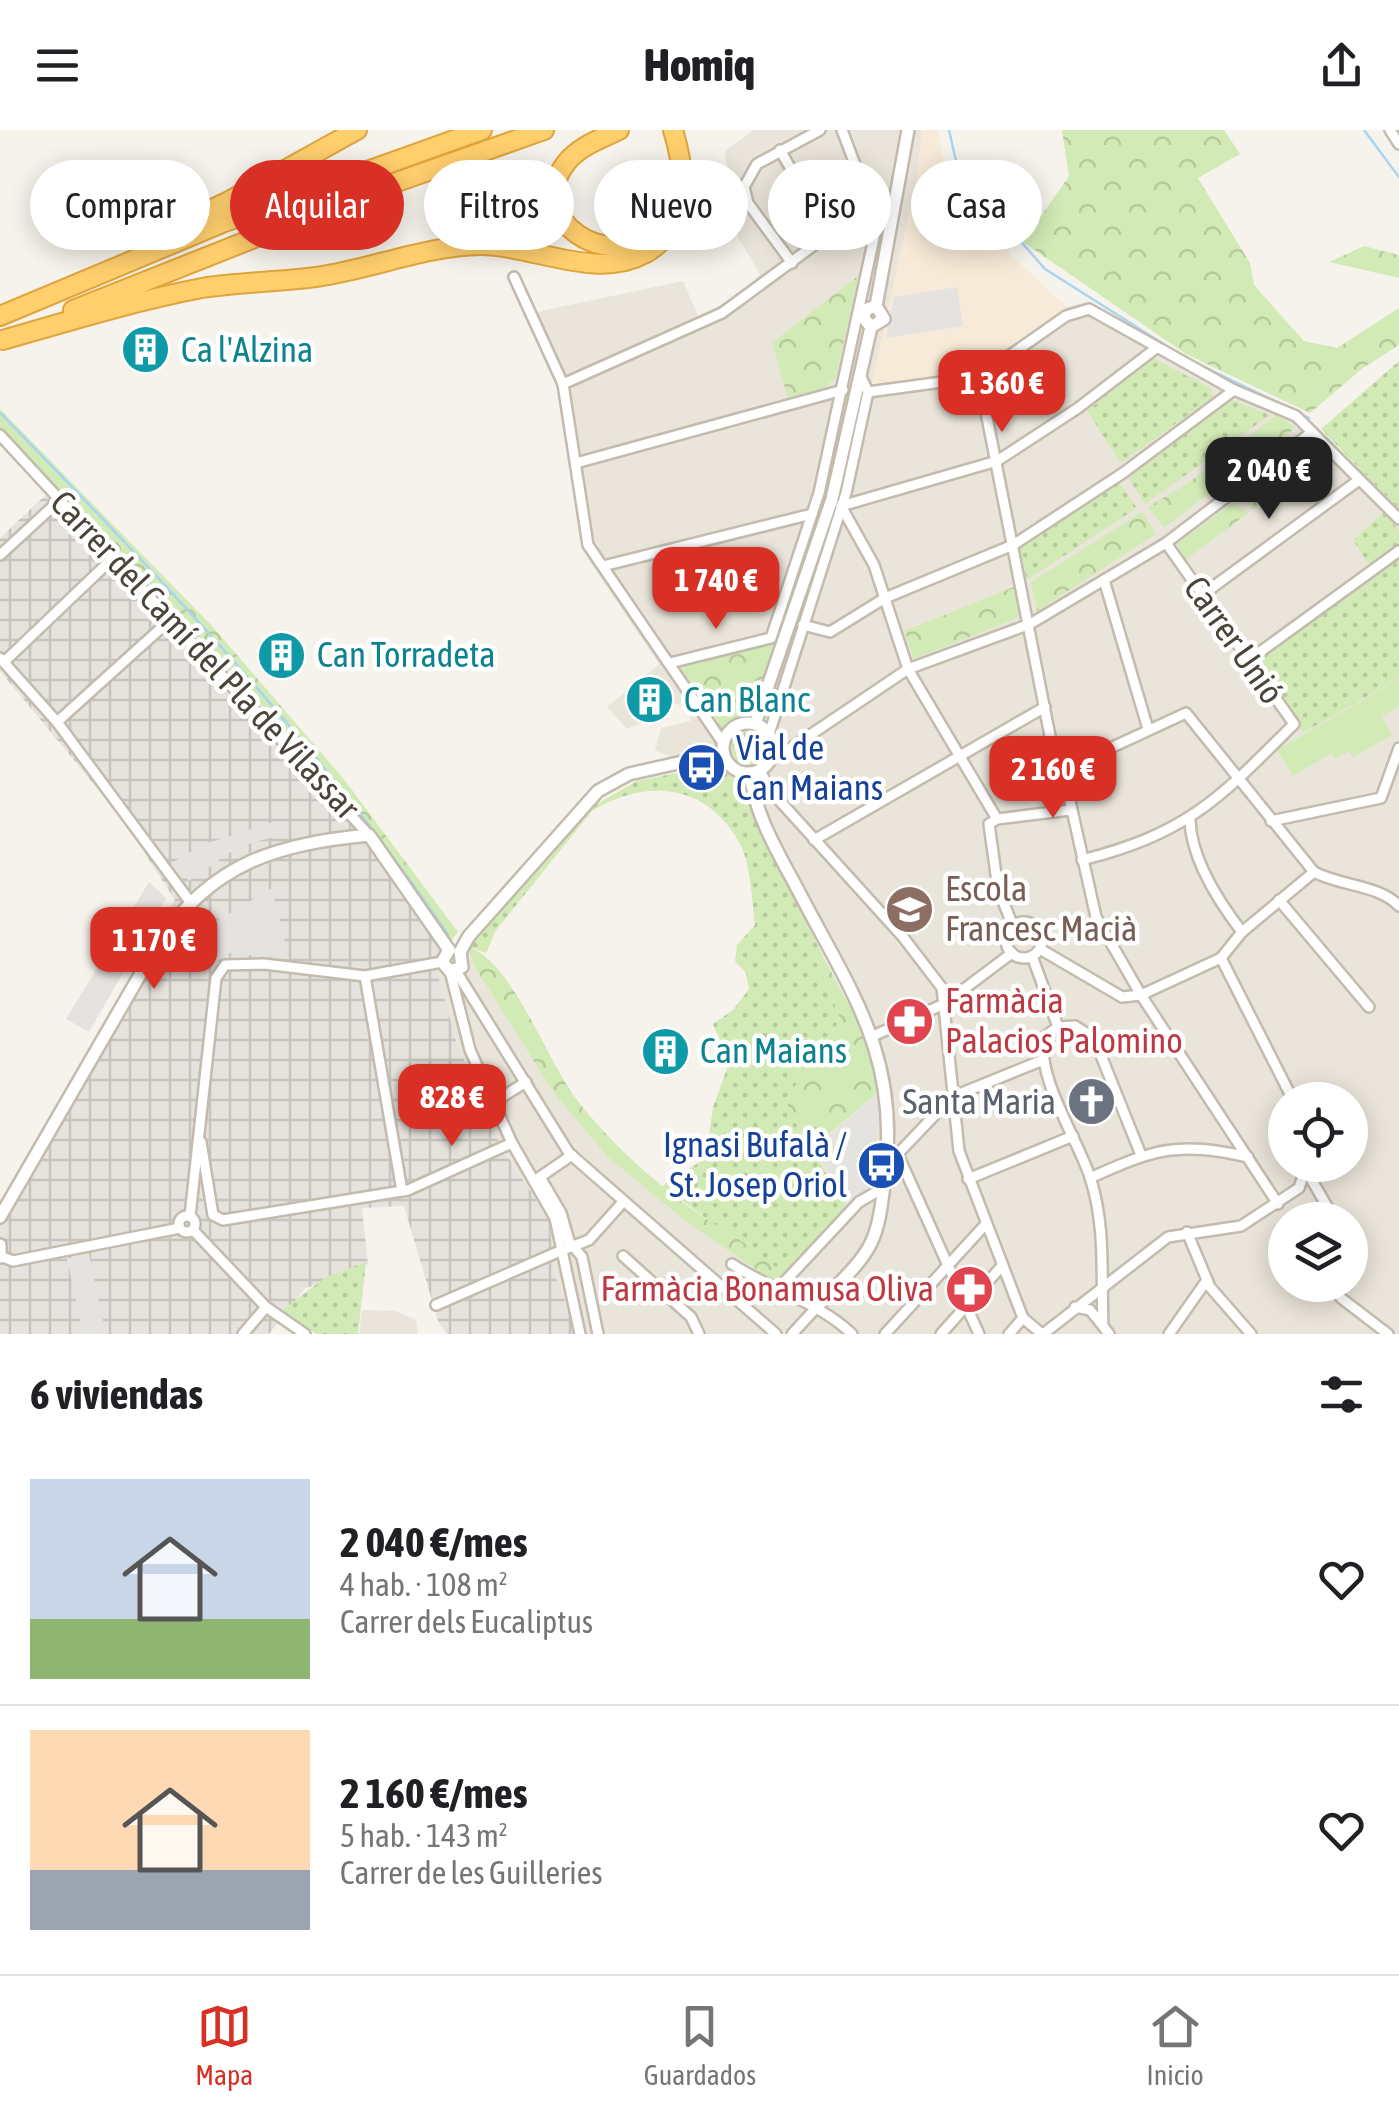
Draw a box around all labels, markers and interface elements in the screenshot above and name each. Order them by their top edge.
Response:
icon: menu [30,38,85,93]
icon: share [1314,38,1369,93]
text: Homiq [644,39,755,91]
chip: Comprar [30,160,210,250]
chip: Alquilar [230,160,404,250]
chip: Filtros [424,160,574,250]
chip: Nuevo [594,160,748,250]
chip: Piso [768,160,891,250]
chip: Casa [911,160,1042,250]
building icon: Ca l'Alzina [120,324,172,376]
place label: Ca l'Alzina [181,329,313,369]
pin: 1 360 € [910,350,1094,435]
text: 1 360 € [960,364,1044,401]
pin: 2 040 € [1177,437,1361,522]
text: 2 040 € [1227,451,1311,488]
street label: Carrer del Camí del Pla de Vilassar [43,482,369,827]
pin: 1 740 € [624,547,808,632]
text: 1 740 € [674,561,758,598]
street label: Carrer Unió [1177,568,1293,711]
building icon: Can Torradeta [256,629,308,681]
place label: Can Torradeta [317,634,496,674]
building icon: Can Blanc [623,674,675,726]
place label: Can Blanc [684,679,810,719]
place label: Vial de Can Maians [736,727,883,807]
pin: 2 160 € [961,736,1145,821]
bus stop icon: Vial de Can Maians [675,742,727,794]
text: 2 160 € [1011,750,1095,787]
place label: Escola Francesc Macià [945,868,1137,948]
school or university icon: Escola Francesc Macià [884,883,936,935]
pin: 1 170 € [62,907,246,992]
text: 1 170 € [112,921,196,958]
place label: Farmàcia Palacios Palomino [945,980,1183,1060]
pharmacy icon: Farmàcia Palacios Palomino [884,995,936,1047]
building icon: Can Maians [639,1025,691,1077]
place label: Can Maians [700,1030,847,1070]
pin: 828 € [382,1064,522,1149]
church icon: Santa Maria [1065,1076,1117,1128]
text: 828 € [420,1078,484,1115]
place label: Santa Maria [903,1081,1056,1121]
map controls [1268,1082,1368,1302]
button: locate [1268,1082,1368,1182]
place label: Ignasi Bufalà / St. Josep Oriol [663,1124,847,1204]
bus stop icon: Ignasi Bufalà / St. Josep Oriol [856,1139,908,1191]
button: layers [1268,1202,1368,1302]
pharmacy icon: Farmàcia Bonamusa Oliva [943,1263,995,1315]
place label: Farmàcia Bonamusa Oliva [601,1268,934,1308]
icon: filters [1314,1367,1369,1422]
text: 6 viviendas [30,1370,203,1418]
text: 2 040 €/mes [340,1518,528,1566]
icon: home [110,1519,230,1639]
icon: heart [1314,1552,1369,1607]
text: 4 hab. · 108 m² [340,1566,508,1603]
text: Carrer dels Eucaliptus [340,1603,593,1640]
text: 2 160 €/mes [340,1769,528,1817]
icon: home [110,1770,230,1890]
icon: heart [1314,1803,1369,1858]
text: 5 hab. · 143 m² [340,1817,508,1854]
text: Carrer de les Guilleries [340,1854,603,1891]
tab: Mapa [195,1999,253,2091]
tab: Guardados [644,1999,756,2091]
tab: Inicio [1147,1999,1204,2091]

